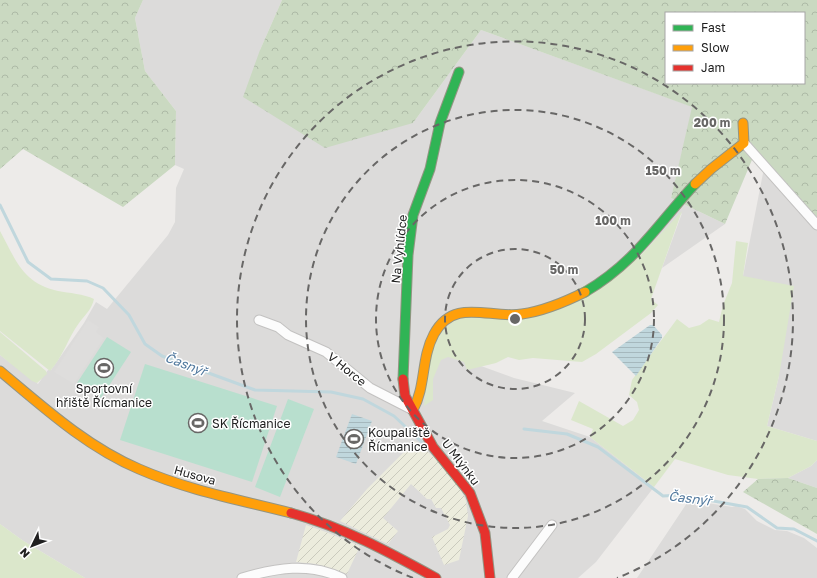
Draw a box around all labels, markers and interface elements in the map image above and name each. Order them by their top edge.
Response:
legend [665,12,805,84]
text: Fast [701,20,726,35]
text: Slow [701,40,729,55]
text: Jam [701,60,725,75]
text: 200 m [694,115,730,130]
text: 150 m [646,163,680,178]
text: 100 m [595,213,631,228]
street label: Na Vyhlídce [388,214,410,284]
text: 50 m [550,262,578,277]
centre of rings [508,312,522,326]
water label: Časnýř [163,349,211,380]
street label: V Horce [325,349,369,389]
sports icon: Sportovní hřiště Řícmanice [93,357,115,379]
place label: Sportovní hřiště Řícmanice [56,381,152,410]
sports icon: SK Řícmanice [187,412,209,434]
place label: SK Řícmanice [212,416,290,431]
place label: Koupaliště Řícmanice [368,425,430,454]
sports icon: Koupaliště Řícmanice [343,428,365,450]
street label: U Mlýnku [439,436,483,488]
street label: Husova [172,462,218,488]
water label: Časnýř [668,487,714,509]
north arrow [12,526,52,566]
text: N [17,546,32,561]

